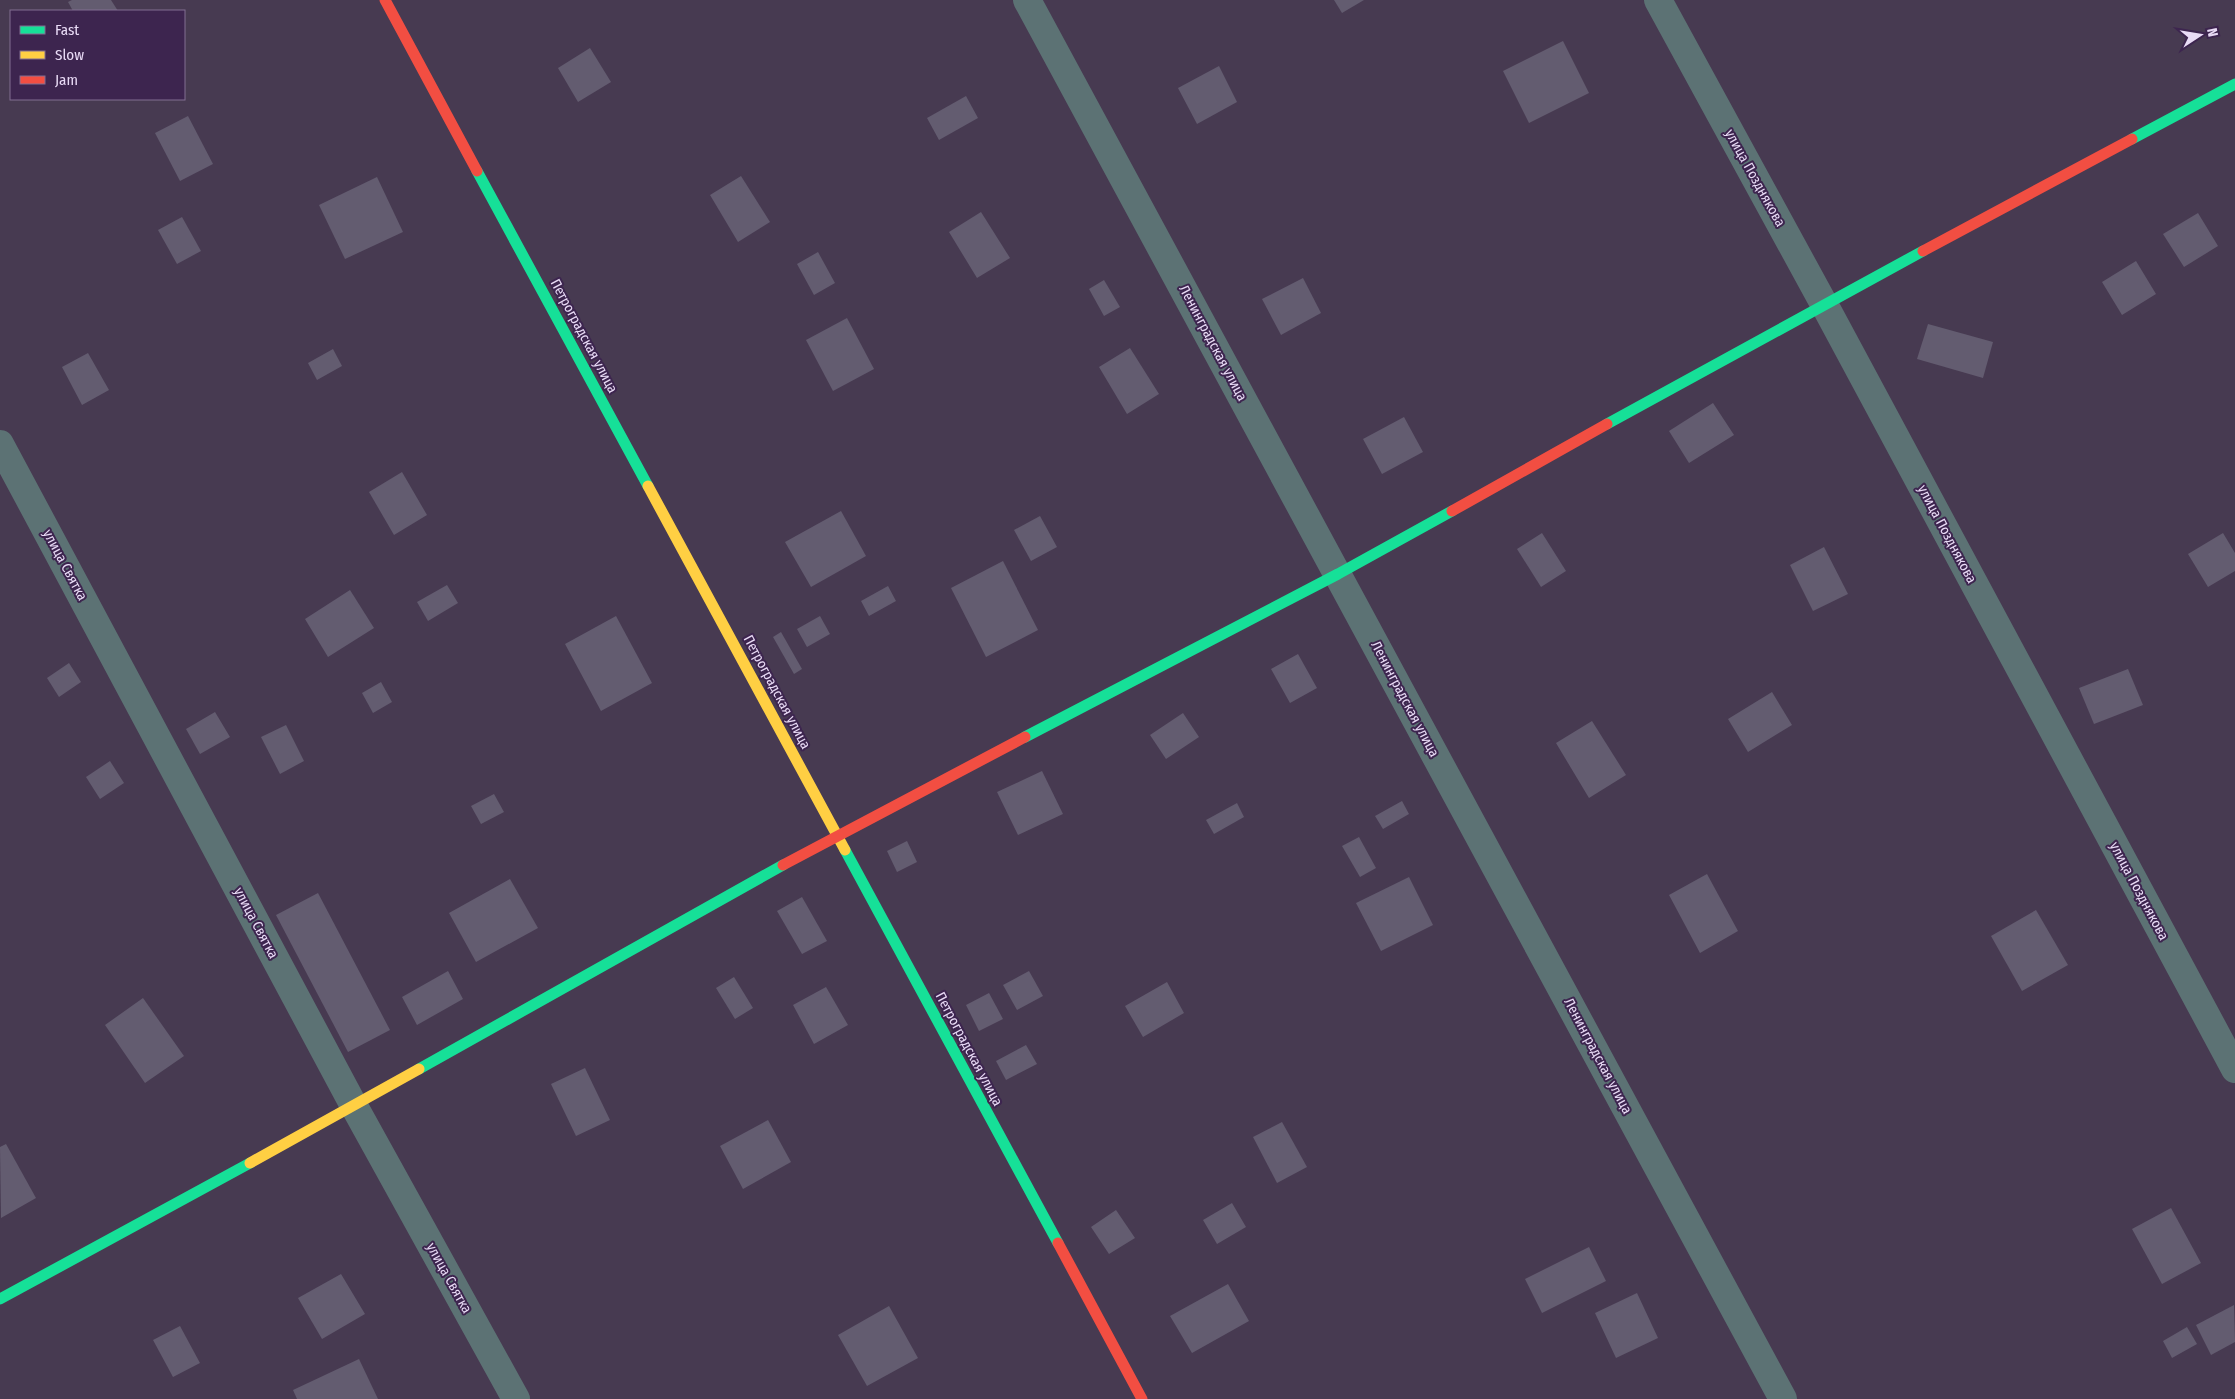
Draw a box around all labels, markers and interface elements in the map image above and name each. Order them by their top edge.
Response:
legend [10,10,185,100]
north arrow [2175,10,2225,60]
text: Fast [55,21,79,39]
text: N [2203,27,2221,38]
text: Slow [55,46,84,64]
text: Jam [55,71,78,89]
street label: улица Позднякова [1721,126,1789,230]
street label: Петроградская улица [547,276,621,396]
street label: Ленинградская улица [1175,282,1251,404]
street label: улица Позднякова [1914,482,1980,586]
street label: улица Святка [39,527,91,604]
street label: Петроградская улица [740,632,814,752]
street label: Ленинградская улица [1367,638,1443,760]
street label: улица Позднякова [2106,839,2172,943]
street label: улица Святка [230,885,282,962]
street label: Петроградская улица [932,989,1006,1109]
street label: Ленинградская улица [1560,995,1636,1117]
street label: улица Святка [423,1240,475,1316]

